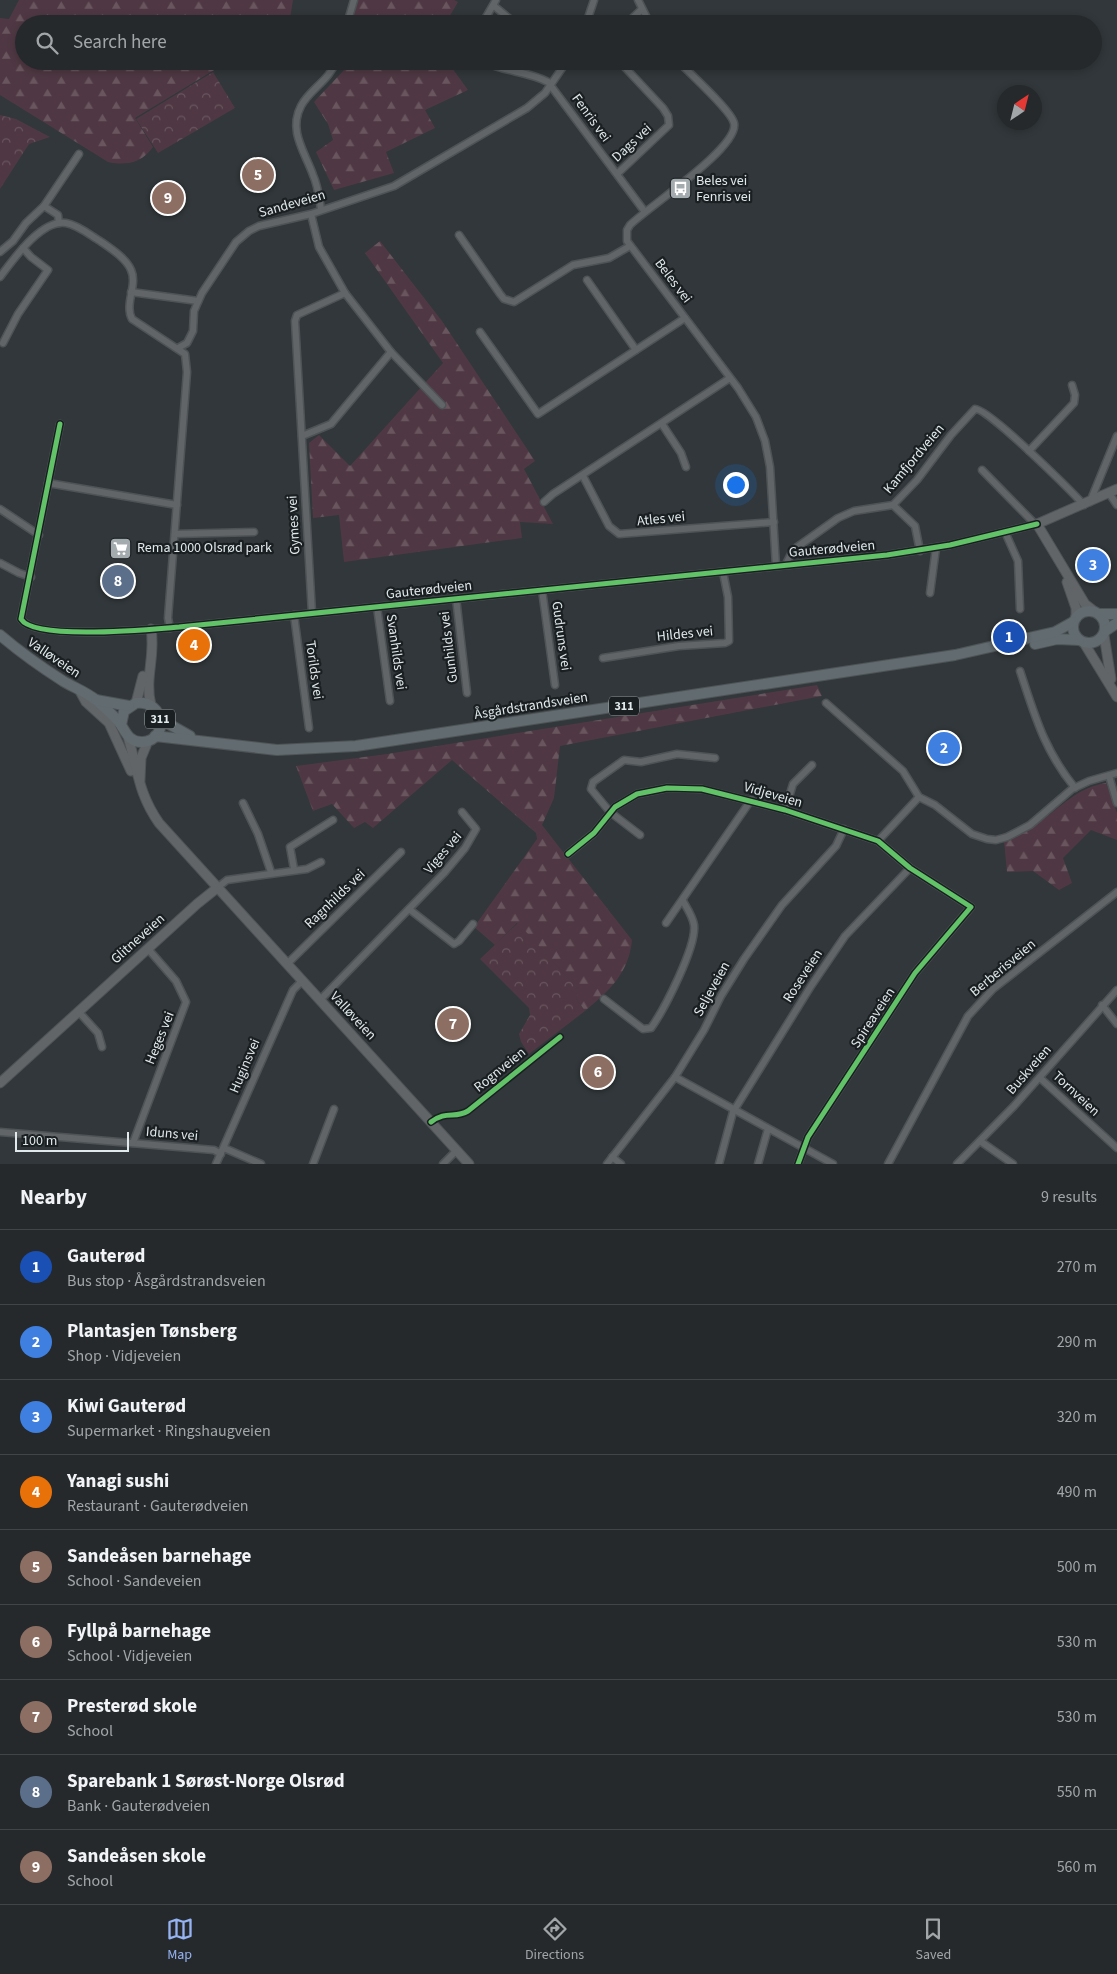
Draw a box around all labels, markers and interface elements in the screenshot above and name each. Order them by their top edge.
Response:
search box [15,15,1102,70]
icon: search [33,29,61,57]
text: Search here [73,29,167,56]
north arrow [997,85,1042,130]
street label: Fenris vei [567,90,615,146]
street label: Dags vei [608,119,656,167]
pin: 5 [242,156,274,194]
place label: Beles vei Fenris vei [696,171,751,207]
bus stop icon: Beles vei Fenris vei [668,177,692,201]
pin: 9 [152,179,184,217]
street label: Sandeveien [256,185,328,223]
street label: Beles vei [650,255,696,307]
street label: Kamfjordveien [879,420,949,498]
your location [723,472,749,498]
street label: Gymes vei [282,495,306,555]
street label: Atles vei [636,507,686,531]
street label: Gauterødveien [788,535,876,563]
supermarket icon: Rema 1000 Olsrød park [109,536,133,560]
place label: Rema 1000 Olsrød park [137,538,272,558]
pin: 3 [1077,546,1109,584]
pin: 8 [102,562,134,600]
street label: Gauterødveien [385,576,473,604]
street label: Gudruns vei [546,600,576,672]
street label: Gunhilds vei [435,610,463,684]
street label: Svanhilds vei [381,613,411,691]
pin: 1 [993,618,1025,656]
street label: Hildes vei [656,621,714,647]
pin: 4 [178,626,210,664]
street label: Valløveien [23,633,85,683]
street label: Torilds vei [300,639,328,701]
street label: Åsgårdstrandsveien [473,687,589,725]
road number: 311 [609,696,639,716]
road number: 311 [145,710,175,729]
pin: 2 [928,729,960,767]
street label: Vidjeveien [741,777,805,813]
street label: Viges vei [419,827,467,879]
street label: Ragnhilds vei [300,865,370,933]
street label: Glitneveien [107,909,169,969]
street label: Berberisveien [966,935,1040,1001]
street label: Roseveien [778,945,828,1007]
street label: Seljeveien [689,958,735,1020]
street label: Spireaveien [846,984,900,1052]
street label: Valløveien [325,987,381,1045]
pin: 7 [437,1005,469,1043]
street label: Heges vei [140,1009,180,1067]
street label: Huginsvei [225,1036,265,1096]
street label: Buskveien [1002,1041,1056,1099]
street label: Rognveien [470,1043,530,1097]
pin: 6 [582,1053,614,1091]
street label: Tornveien [1048,1067,1104,1121]
street label: Iduns vei [145,1122,199,1146]
scale bar [15,1129,129,1152]
text: 100 m [22,1131,57,1151]
text: Nearby [20,1182,87,1212]
text: 9 results [1041,1186,1097,1208]
text: Gauterød [67,1243,146,1270]
text: 1 [32,1256,40,1278]
text: 270 m [1057,1256,1097,1278]
text: Bus stop · Åsgårdstrandsveien [67,1270,266,1292]
text: Plantasjen Tønsberg [67,1318,237,1345]
text: 2 [32,1331,40,1353]
text: 290 m [1057,1331,1097,1353]
text: Shop · Vidjeveien [67,1345,181,1367]
text: Kiwi Gauterød [67,1393,186,1420]
text: 3 [32,1406,40,1428]
text: 320 m [1057,1406,1097,1428]
text: Supermarket · Ringshaugveien [67,1420,271,1442]
text: Yanagi sushi [67,1468,169,1495]
text: 4 [32,1481,40,1503]
text: 490 m [1057,1481,1097,1503]
text: Restaurant · Gauterødveien [67,1495,249,1517]
text: Sandeåsen barnehage [67,1543,251,1570]
text: 5 [32,1556,40,1578]
text: 500 m [1057,1556,1097,1578]
text: School · Sandeveien [67,1570,202,1592]
text: Fyllpå barnehage [67,1618,211,1645]
text: 6 [32,1631,40,1653]
text: 530 m [1057,1631,1097,1653]
text: School · Vidjeveien [67,1645,192,1667]
text: Presterød skole [67,1693,197,1720]
text: 7 [32,1706,40,1728]
text: 530 m [1057,1706,1097,1728]
text: School [67,1720,113,1742]
text: Sparebank 1 Sørøst-Norge Olsrød [67,1768,345,1795]
text: 8 [32,1781,40,1803]
text: 550 m [1057,1781,1097,1803]
text: Bank · Gauterødveien [67,1795,210,1817]
text: Sandeåsen skole [67,1843,206,1870]
text: 9 [32,1856,40,1878]
text: 560 m [1057,1856,1097,1878]
text: School [67,1870,113,1892]
tab: Map [166,1915,194,1965]
tab: Directions [525,1915,584,1965]
tab: Saved [916,1915,951,1965]

